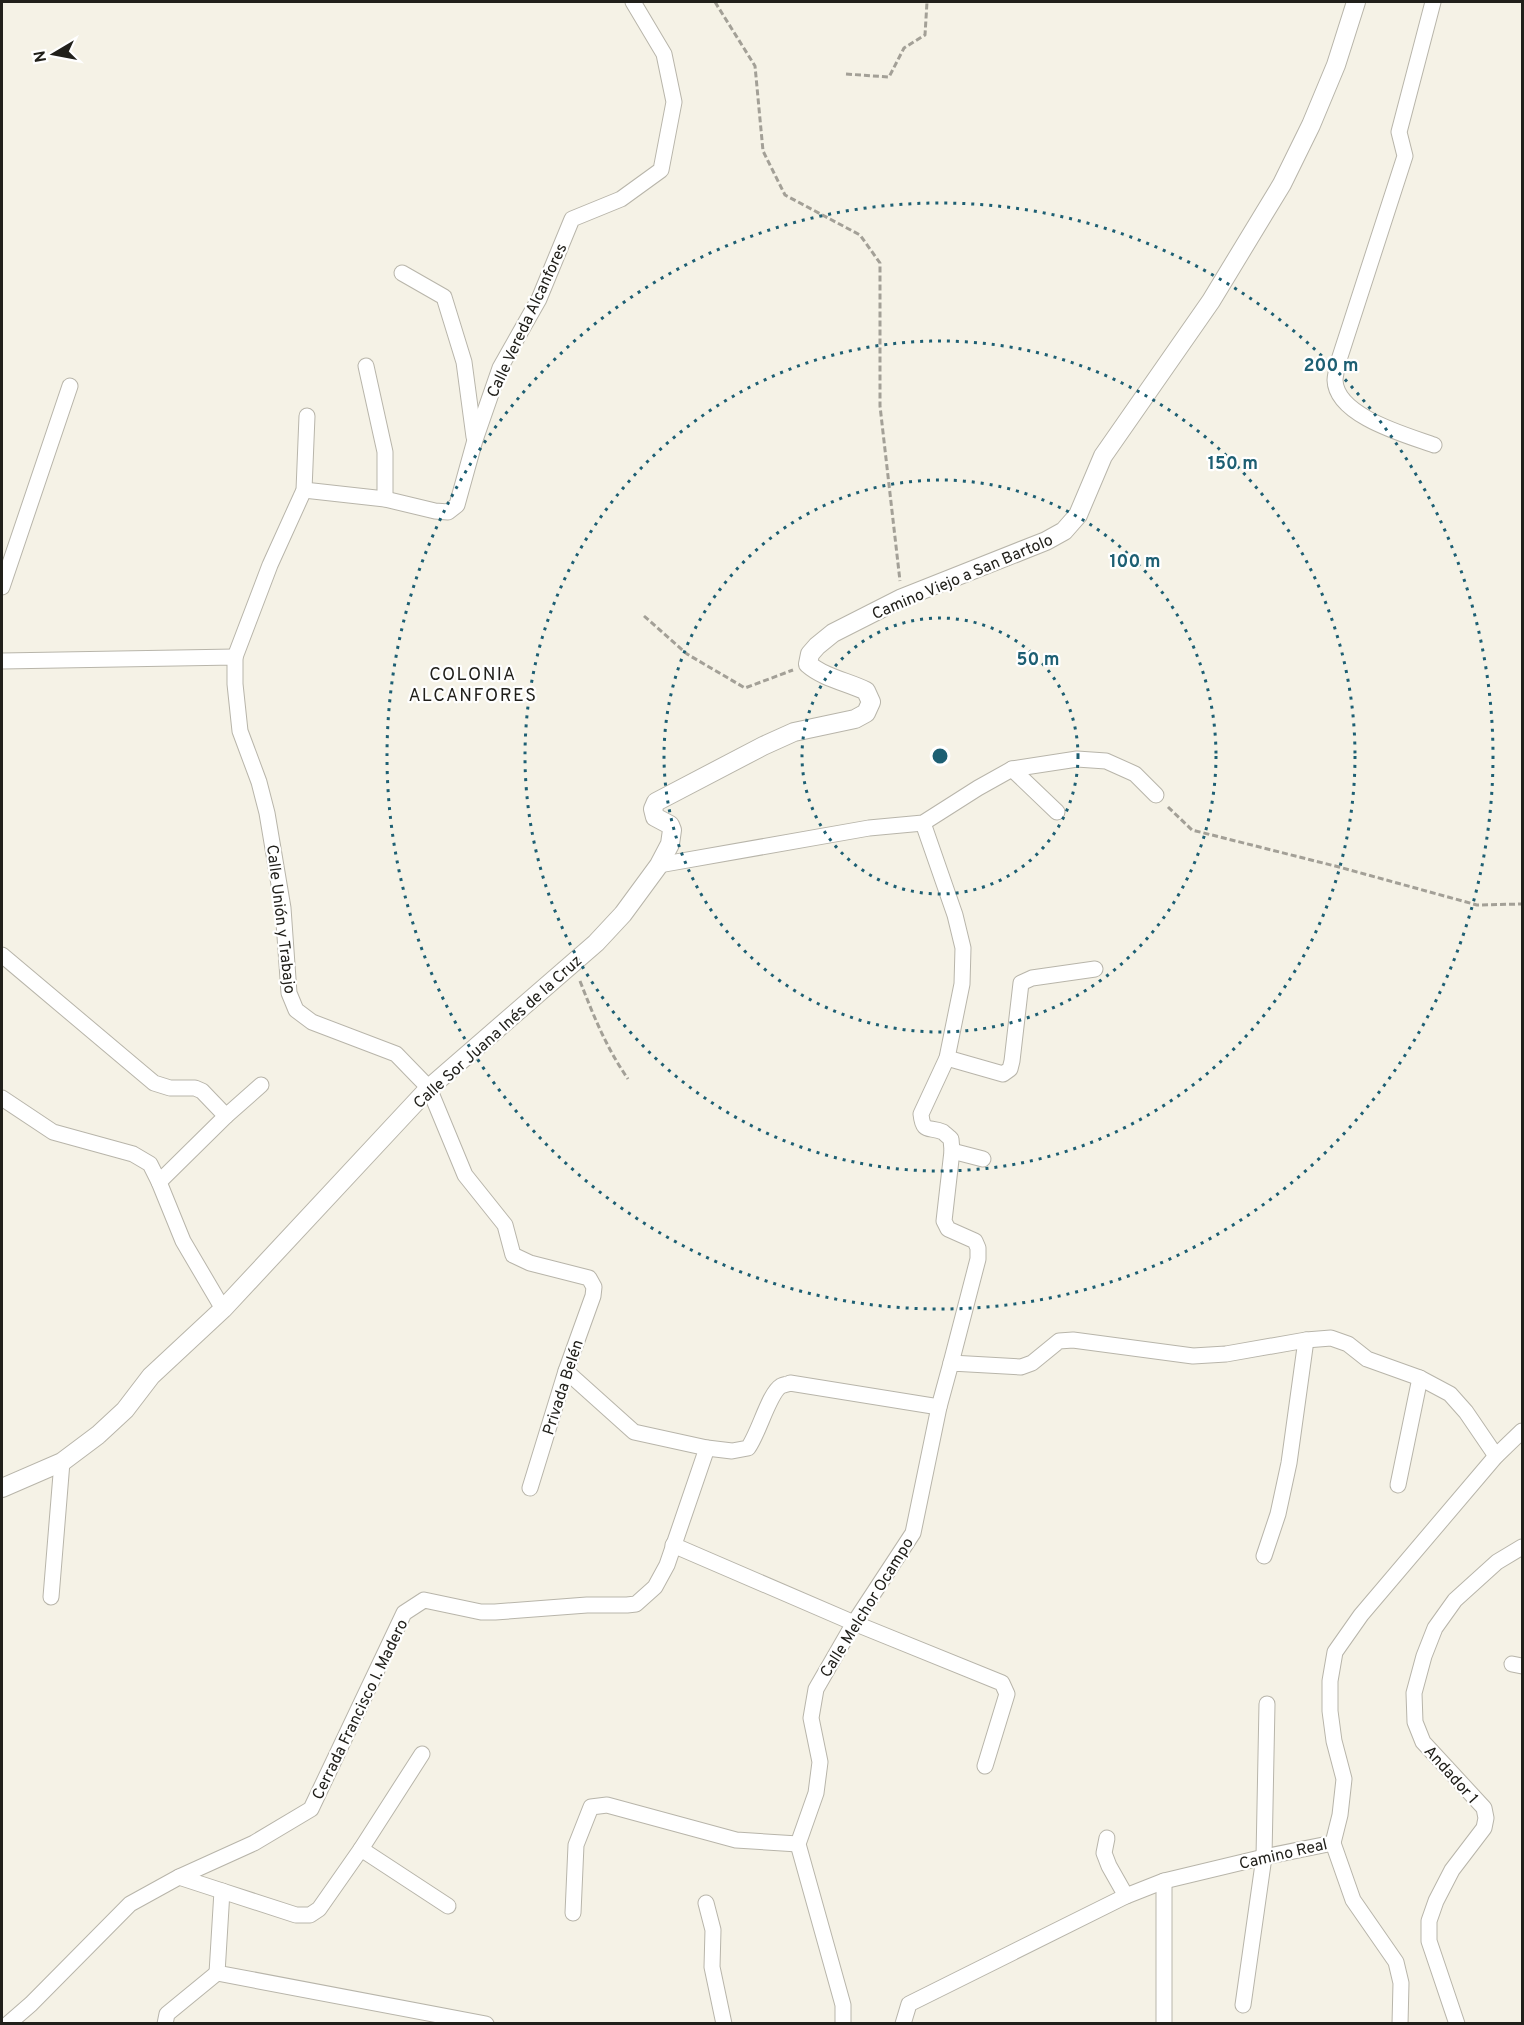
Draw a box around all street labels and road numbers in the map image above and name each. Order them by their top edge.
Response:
street label: Calle Vereda Alcanfores [483,241,572,401]
street label: Camino Viejo a San Bartolo [869,531,1056,625]
street label: Calle Unión y Trabajo [261,843,299,995]
street label: Calle Sor Juana Inés de la Cruz [410,951,587,1114]
street label: Privada Belén [539,1337,589,1438]
street label: Calle Melchor Ocampo [816,1534,919,1682]
street label: Cerrada Francisco I. Madero [308,1616,413,1803]
street label: Andador 1 [1419,1742,1482,1809]
street label: Camino Real [1237,1835,1330,1875]

